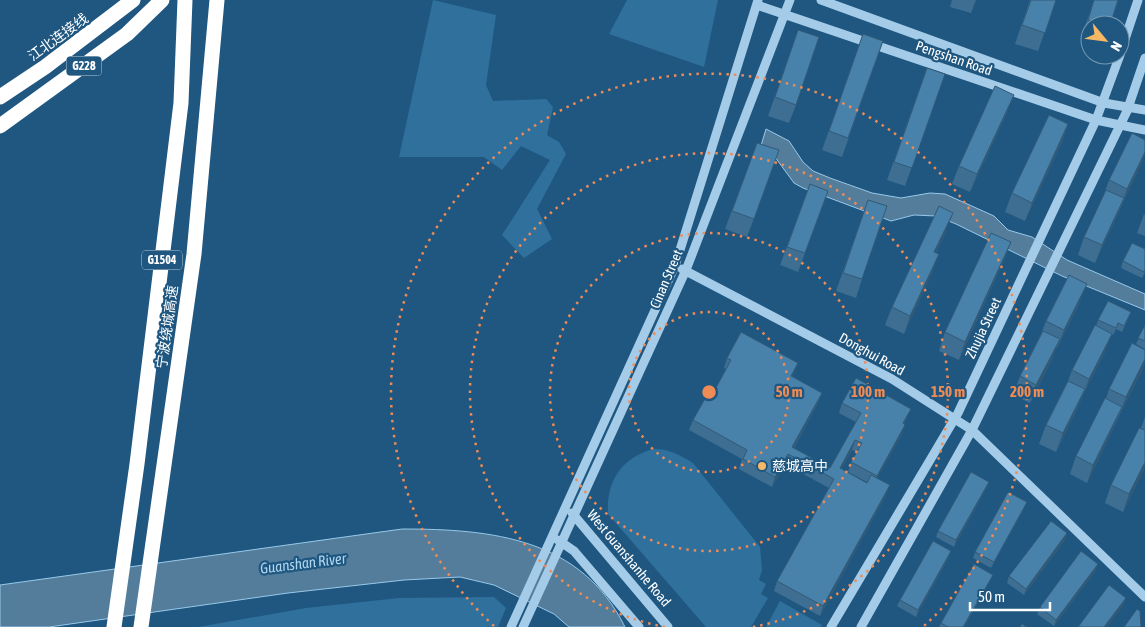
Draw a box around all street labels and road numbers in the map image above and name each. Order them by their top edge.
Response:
street label: 江北连接线 [25,10,91,64]
street label: Pengshan Road [914,37,994,79]
road number: G228 [66,56,102,76]
street label: Cinan Street [646,247,686,311]
road number: G1504 [142,250,182,270]
street label: 宁波绕城高速 [153,284,181,370]
street label: Zhujia Street [962,295,1004,361]
street label: Donghui Road [836,329,908,379]
street label: West Guanshanhe Road [584,506,674,610]

